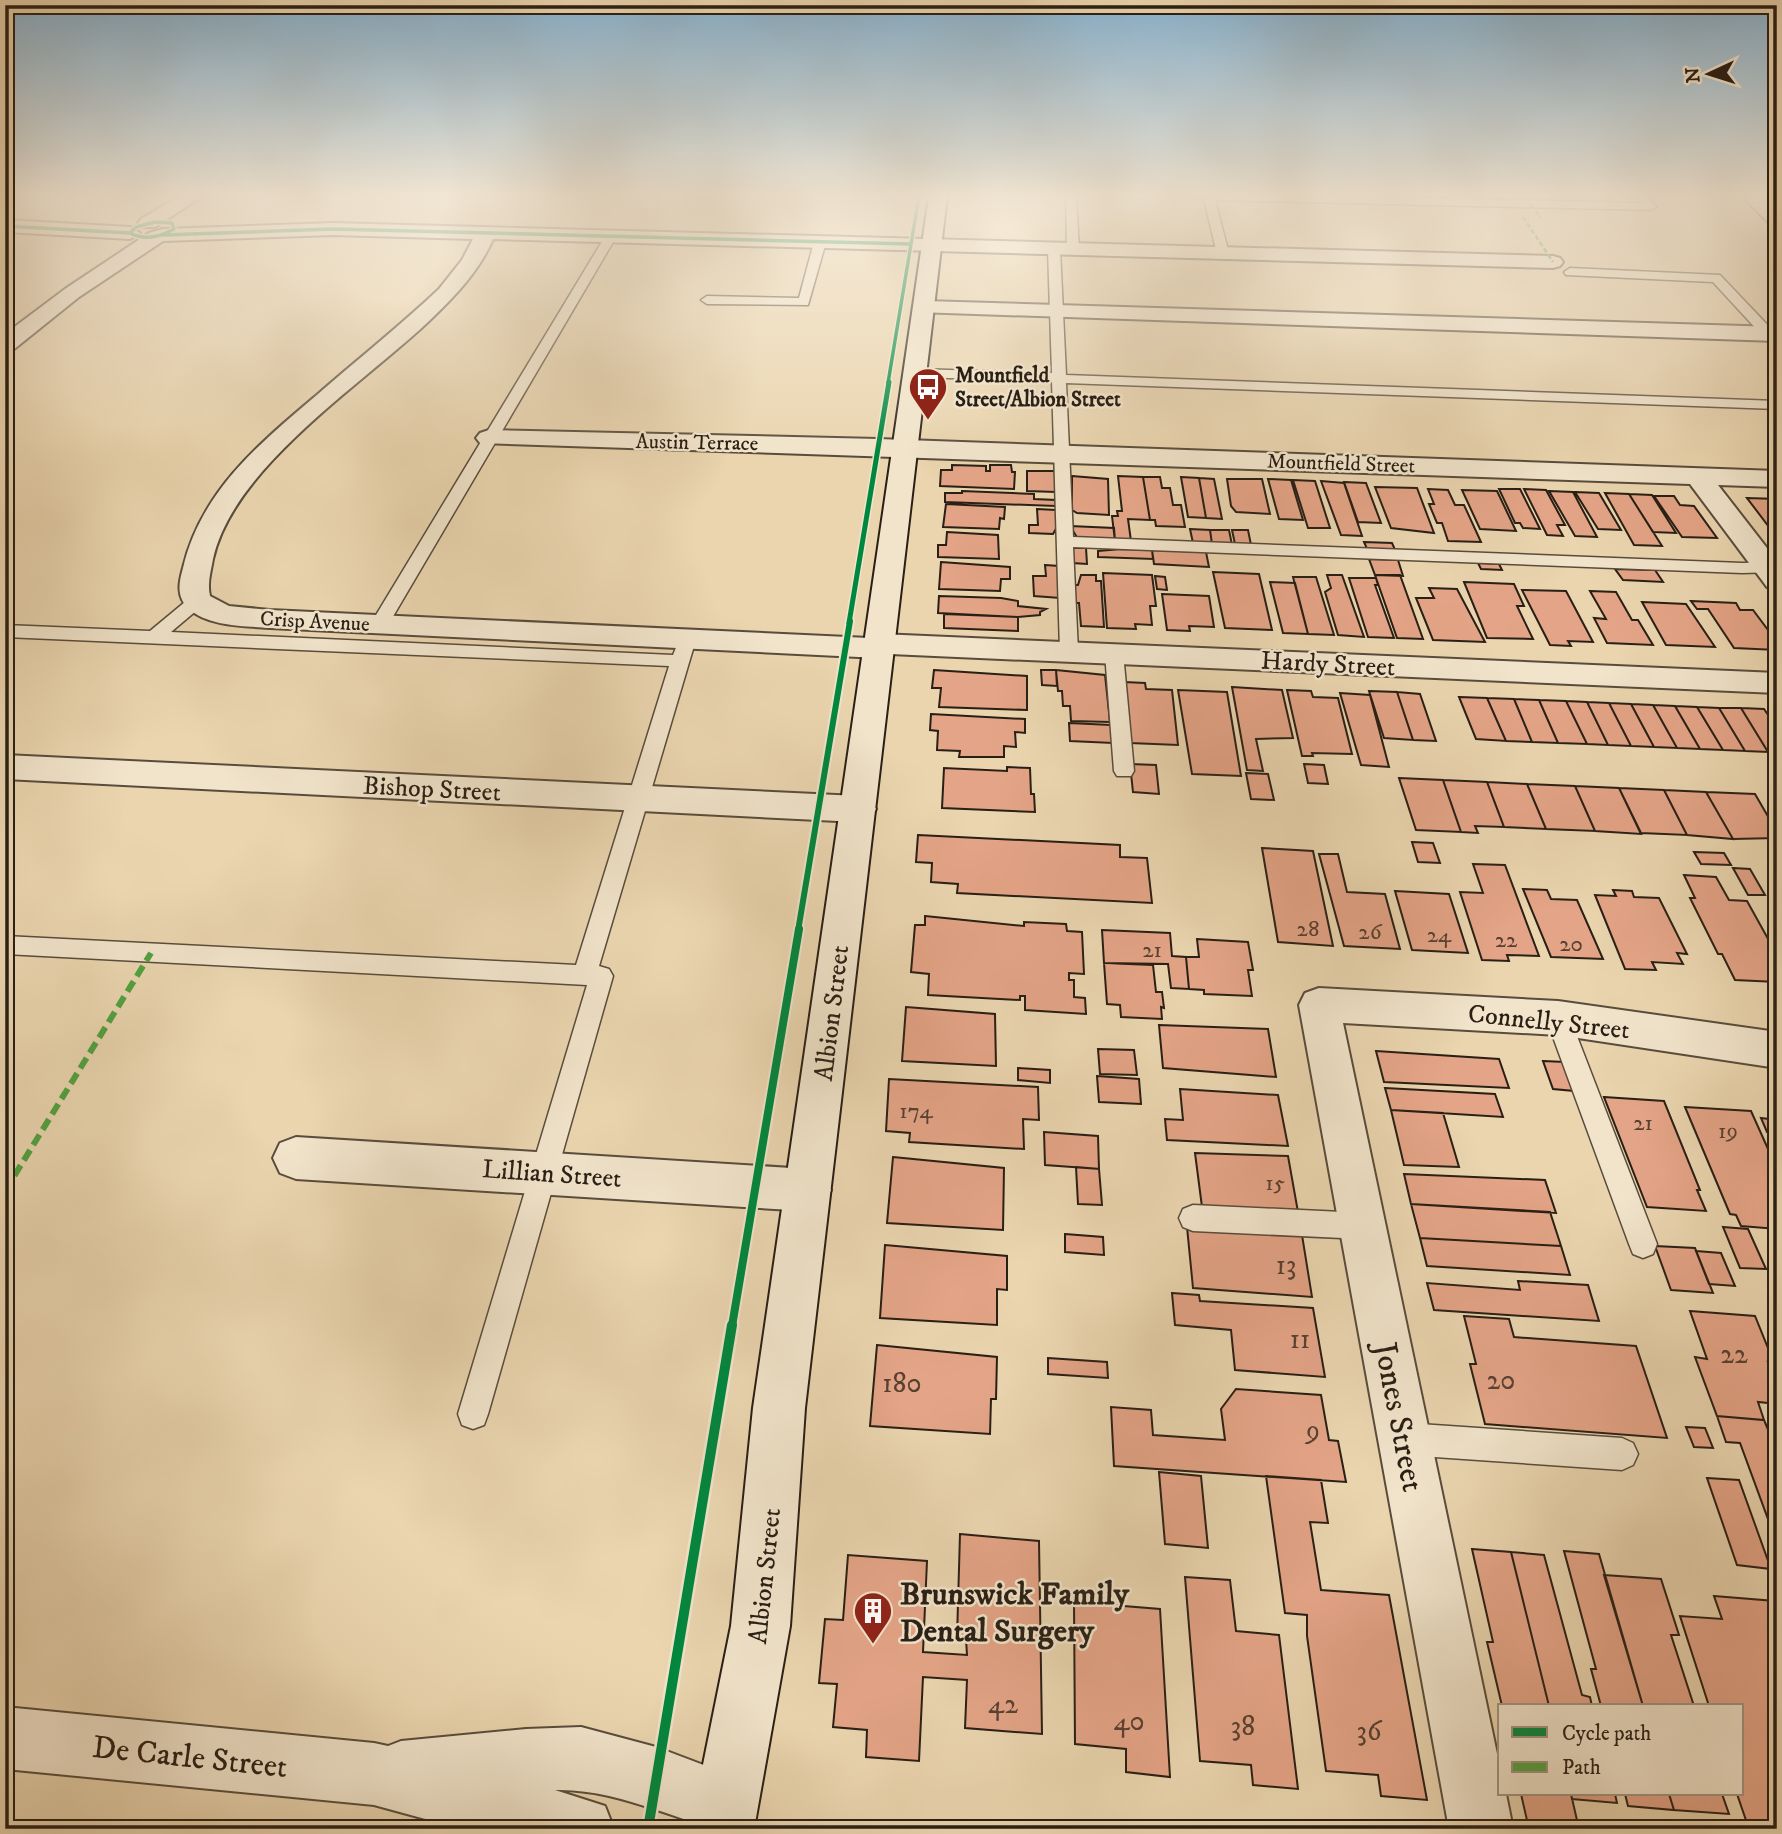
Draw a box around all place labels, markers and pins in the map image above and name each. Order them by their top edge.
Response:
place label: Mountfield Street/Albion Street [955,363,1121,413]
bus stop icon: Mountfield Street/Albion Street [907,366,949,421]
place label: Brunswick Family Dental Surgery [900,1575,1130,1652]
building icon: Brunswick Family Dental Surgery [852,1590,894,1645]

